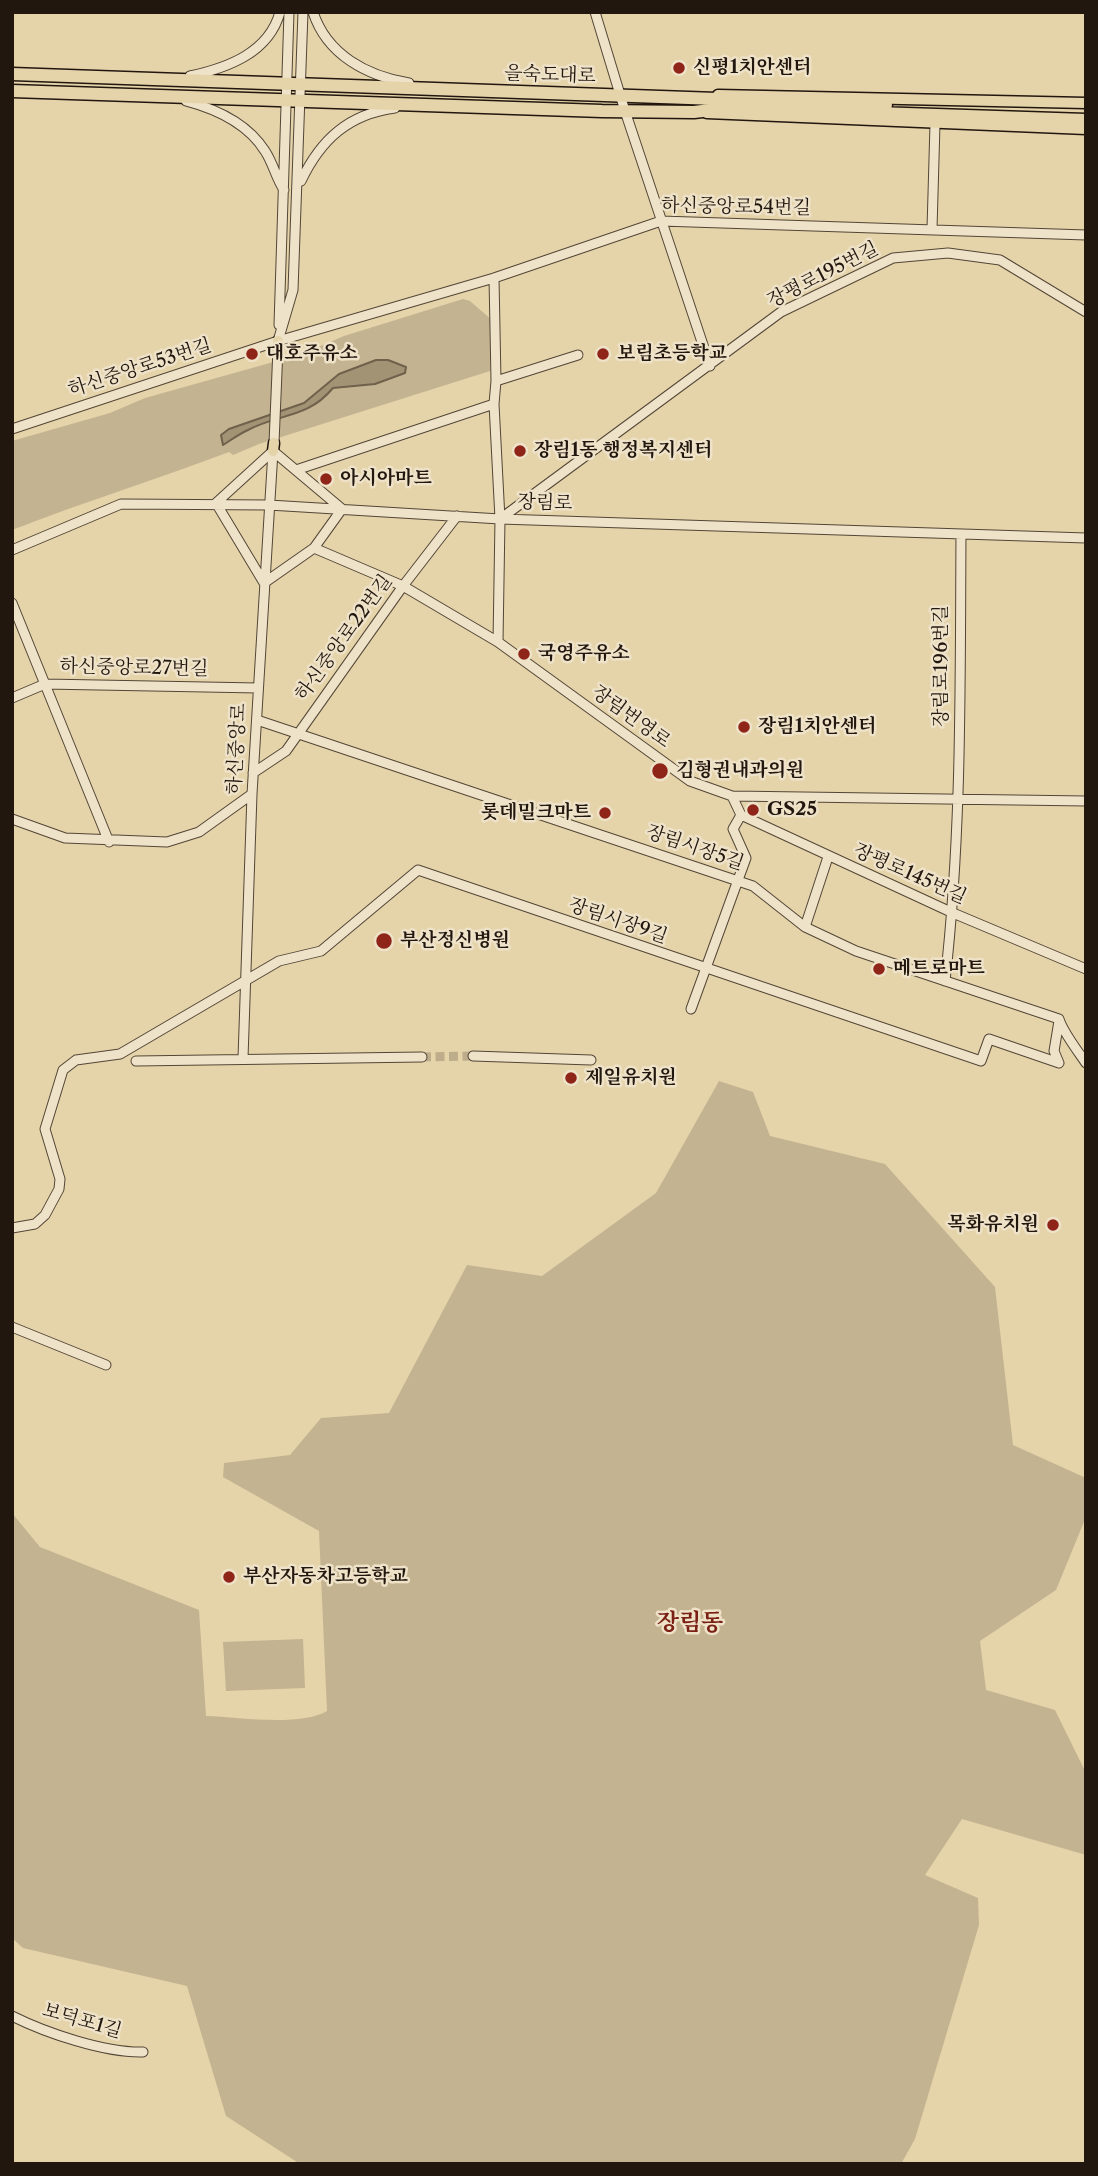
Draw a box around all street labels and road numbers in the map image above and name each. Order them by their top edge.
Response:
street label: 을숙도대로 [504,62,596,88]
street label: 하신중앙로54번길 [661,194,811,220]
street label: 장평로195번길 [764,237,882,313]
street label: 하신중앙로53번길 [66,334,214,402]
street label: 장림로 [517,491,573,515]
street label: 하신중앙로22번길 [291,570,397,706]
street label: 장림로196번길 [931,605,953,727]
street label: 하신중앙로27번길 [59,655,209,681]
street label: 장림번영로 [587,681,675,753]
street label: 하신중앙로 [223,703,251,795]
street label: 장림시장5길 [643,821,747,875]
street label: 장평로145번길 [850,839,970,909]
street label: 장림시장9길 [566,893,670,949]
street label: 보덕포1길 [40,1999,124,2043]

